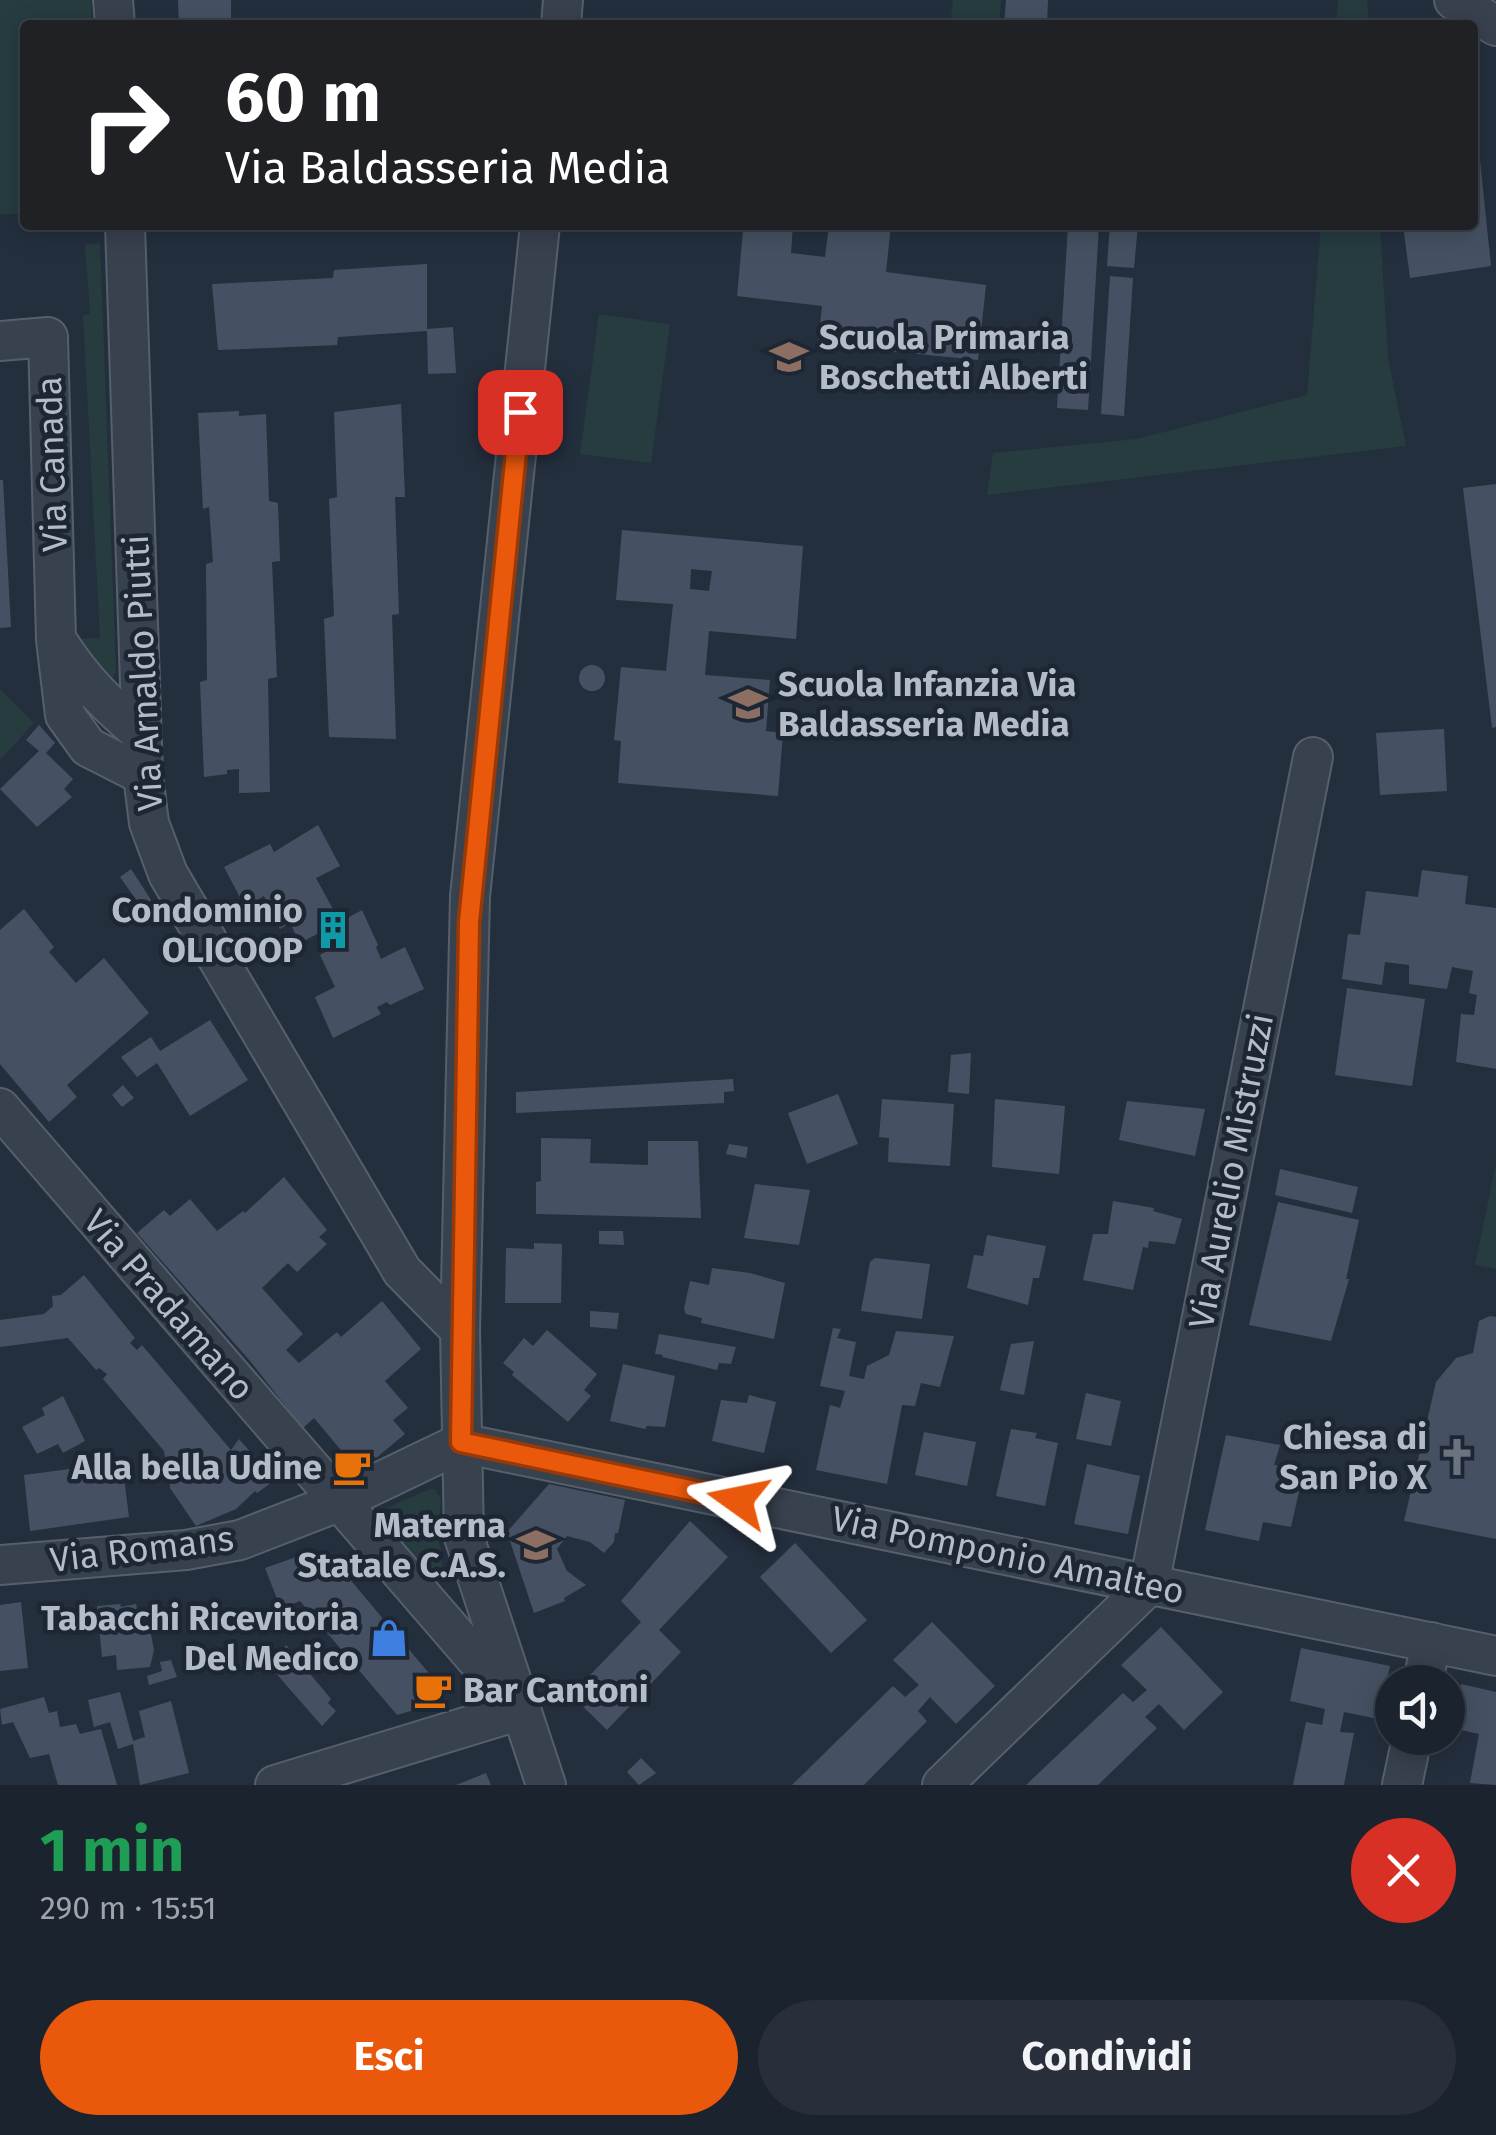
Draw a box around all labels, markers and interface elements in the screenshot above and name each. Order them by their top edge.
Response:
text: 60 m [225,56,381,140]
icon: right [60,60,190,190]
text: Via Baldasseria Media [225,141,671,195]
place label: Scuola Primaria Boschetti Alberti [819,316,1088,398]
school or university icon: Scuola Primaria Boschetti Alberti [768,336,810,378]
pin [478,370,563,455]
street label: Via Canada [28,376,76,552]
icon: arrive [493,385,548,440]
street label: Via Arnaldo Piutti [115,534,171,812]
place label: Scuola Infanzia Via Baldasseria Media [778,663,1076,745]
school or university icon: Scuola Infanzia Via Baldasseria Media [727,683,769,725]
place label: Condominio OLICOOP [112,889,303,971]
building icon: Condominio OLICOOP [312,909,354,951]
street label: Via Aurelio Mistruzzi [1180,1010,1282,1332]
street label: Via Pradamano [75,1201,263,1409]
place label: Chiesa di San Pio X [1279,1416,1428,1498]
church icon: Chiesa di San Pio X [1436,1436,1478,1478]
place label: Alla bella Udine [71,1446,322,1488]
cafe icon: Alla bella Udine [331,1446,373,1488]
position arrow [686,1448,790,1552]
street label: Via Pomponio Amalteo [828,1497,1188,1613]
place label: Materna Statale C.A.S. [297,1504,506,1586]
street label: Via Romans [48,1517,236,1581]
school or university icon: Materna Statale C.A.S. [515,1524,557,1566]
place label: Tabacchi Ricevitoria Del Medico [41,1597,359,1679]
shop icon: Tabacchi Ricevitoria Del Medico [368,1617,410,1659]
map controls [1375,1665,1465,1755]
button: sound [1375,1665,1465,1755]
cafe icon: Bar Cantoni [412,1669,454,1711]
place label: Bar Cantoni [463,1669,649,1711]
text: 1 min [40,1815,184,1887]
button: close [1351,1818,1456,1923]
text: 290 m · 15:51 [40,1889,217,1927]
button: Esci [40,2000,738,2115]
button: Condividi [758,2000,1456,2115]

